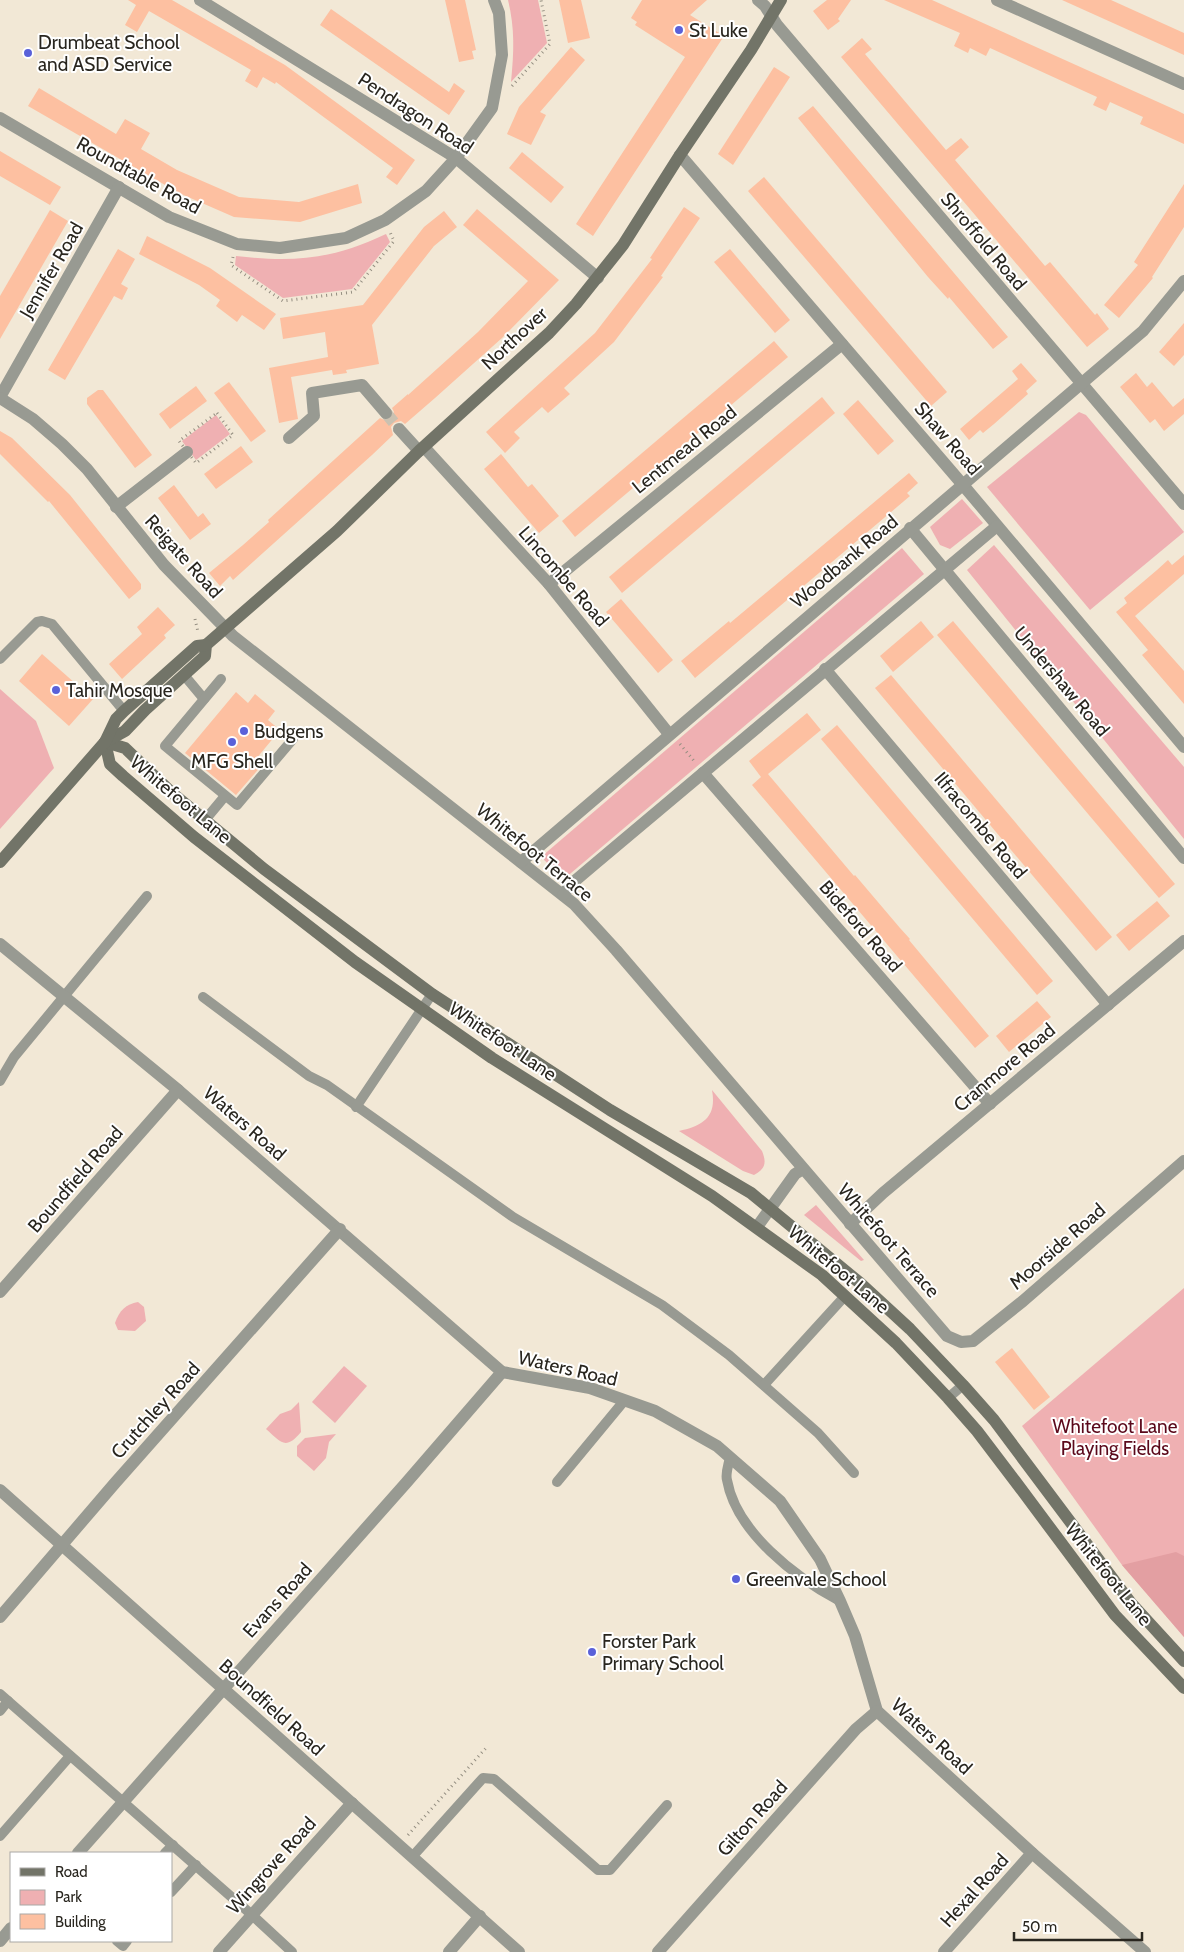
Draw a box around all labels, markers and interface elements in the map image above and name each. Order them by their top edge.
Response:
place label: St Luke [689,19,748,42]
marker: St Luke [673,24,685,36]
place label: Drumbeat School and ASD Service [38,31,180,76]
marker: Drumbeat School and ASD Service [22,47,34,59]
street label: Pendragon Road [354,68,478,159]
street label: Roundtable Road [73,132,205,219]
street label: Shroffold Road [936,188,1031,295]
street label: Jennifer Road [14,218,88,323]
street label: Northover [477,302,552,375]
street label: Shaw Road [910,397,986,480]
street label: Lentmead Road [628,400,741,498]
street label: Reigate Road [140,510,227,603]
street label: Woodbank Road [786,510,903,613]
street label: Lincombe Road [514,521,613,631]
street label: Undershaw Road [1009,622,1114,741]
place label: Tahir Mosque [66,679,173,702]
marker: Tahir Mosque [50,684,62,696]
place label: Budgens [254,720,324,743]
marker: Budgens [238,725,250,737]
marker: MFG Shell [226,736,238,748]
street label: Whitefoot Lane [125,750,236,849]
place label: MFG Shell [191,750,274,773]
street label: Ilfracombe Road [929,767,1032,883]
street label: Whitefoot Terrace [472,798,598,907]
street label: Bideford Road [815,876,907,977]
street label: Whitefoot Lane [445,997,561,1086]
street label: Cranmore Road [949,1018,1060,1116]
street label: Waters Road [199,1081,291,1165]
street label: Boundfield Road [23,1121,128,1237]
street label: Whitefoot Terrace [833,1179,945,1302]
street label: Moorside Road [1005,1198,1110,1294]
street label: Whitefoot Lane [783,1220,894,1319]
street label: Waters Road [516,1346,620,1391]
street label: Crutchley Road [106,1357,205,1463]
park label: Whitefoot Lane Playing Fields [1053,1415,1178,1460]
street label: Whitefoot Lane [1060,1519,1157,1630]
street label: Evans Road [238,1558,317,1642]
place label: Greenvale School [746,1568,887,1591]
marker: Greenvale School [730,1573,742,1585]
place label: Forster Park Primary School [602,1630,724,1675]
marker: Forster Park Primary School [586,1646,598,1658]
street label: Boundfield Road [214,1654,329,1761]
street label: Waters Road [887,1693,977,1779]
street label: Gilton Road [712,1776,792,1861]
street label: Wingrove Road [222,1812,321,1919]
street label: Hexal Road [935,1849,1013,1932]
legend [10,1852,172,1942]
text: Road [55,1863,88,1881]
text: Park [55,1888,82,1906]
scale bar [1014,1910,1142,1942]
text: Building [55,1913,106,1931]
text: 50 m [1022,1918,1057,1936]

